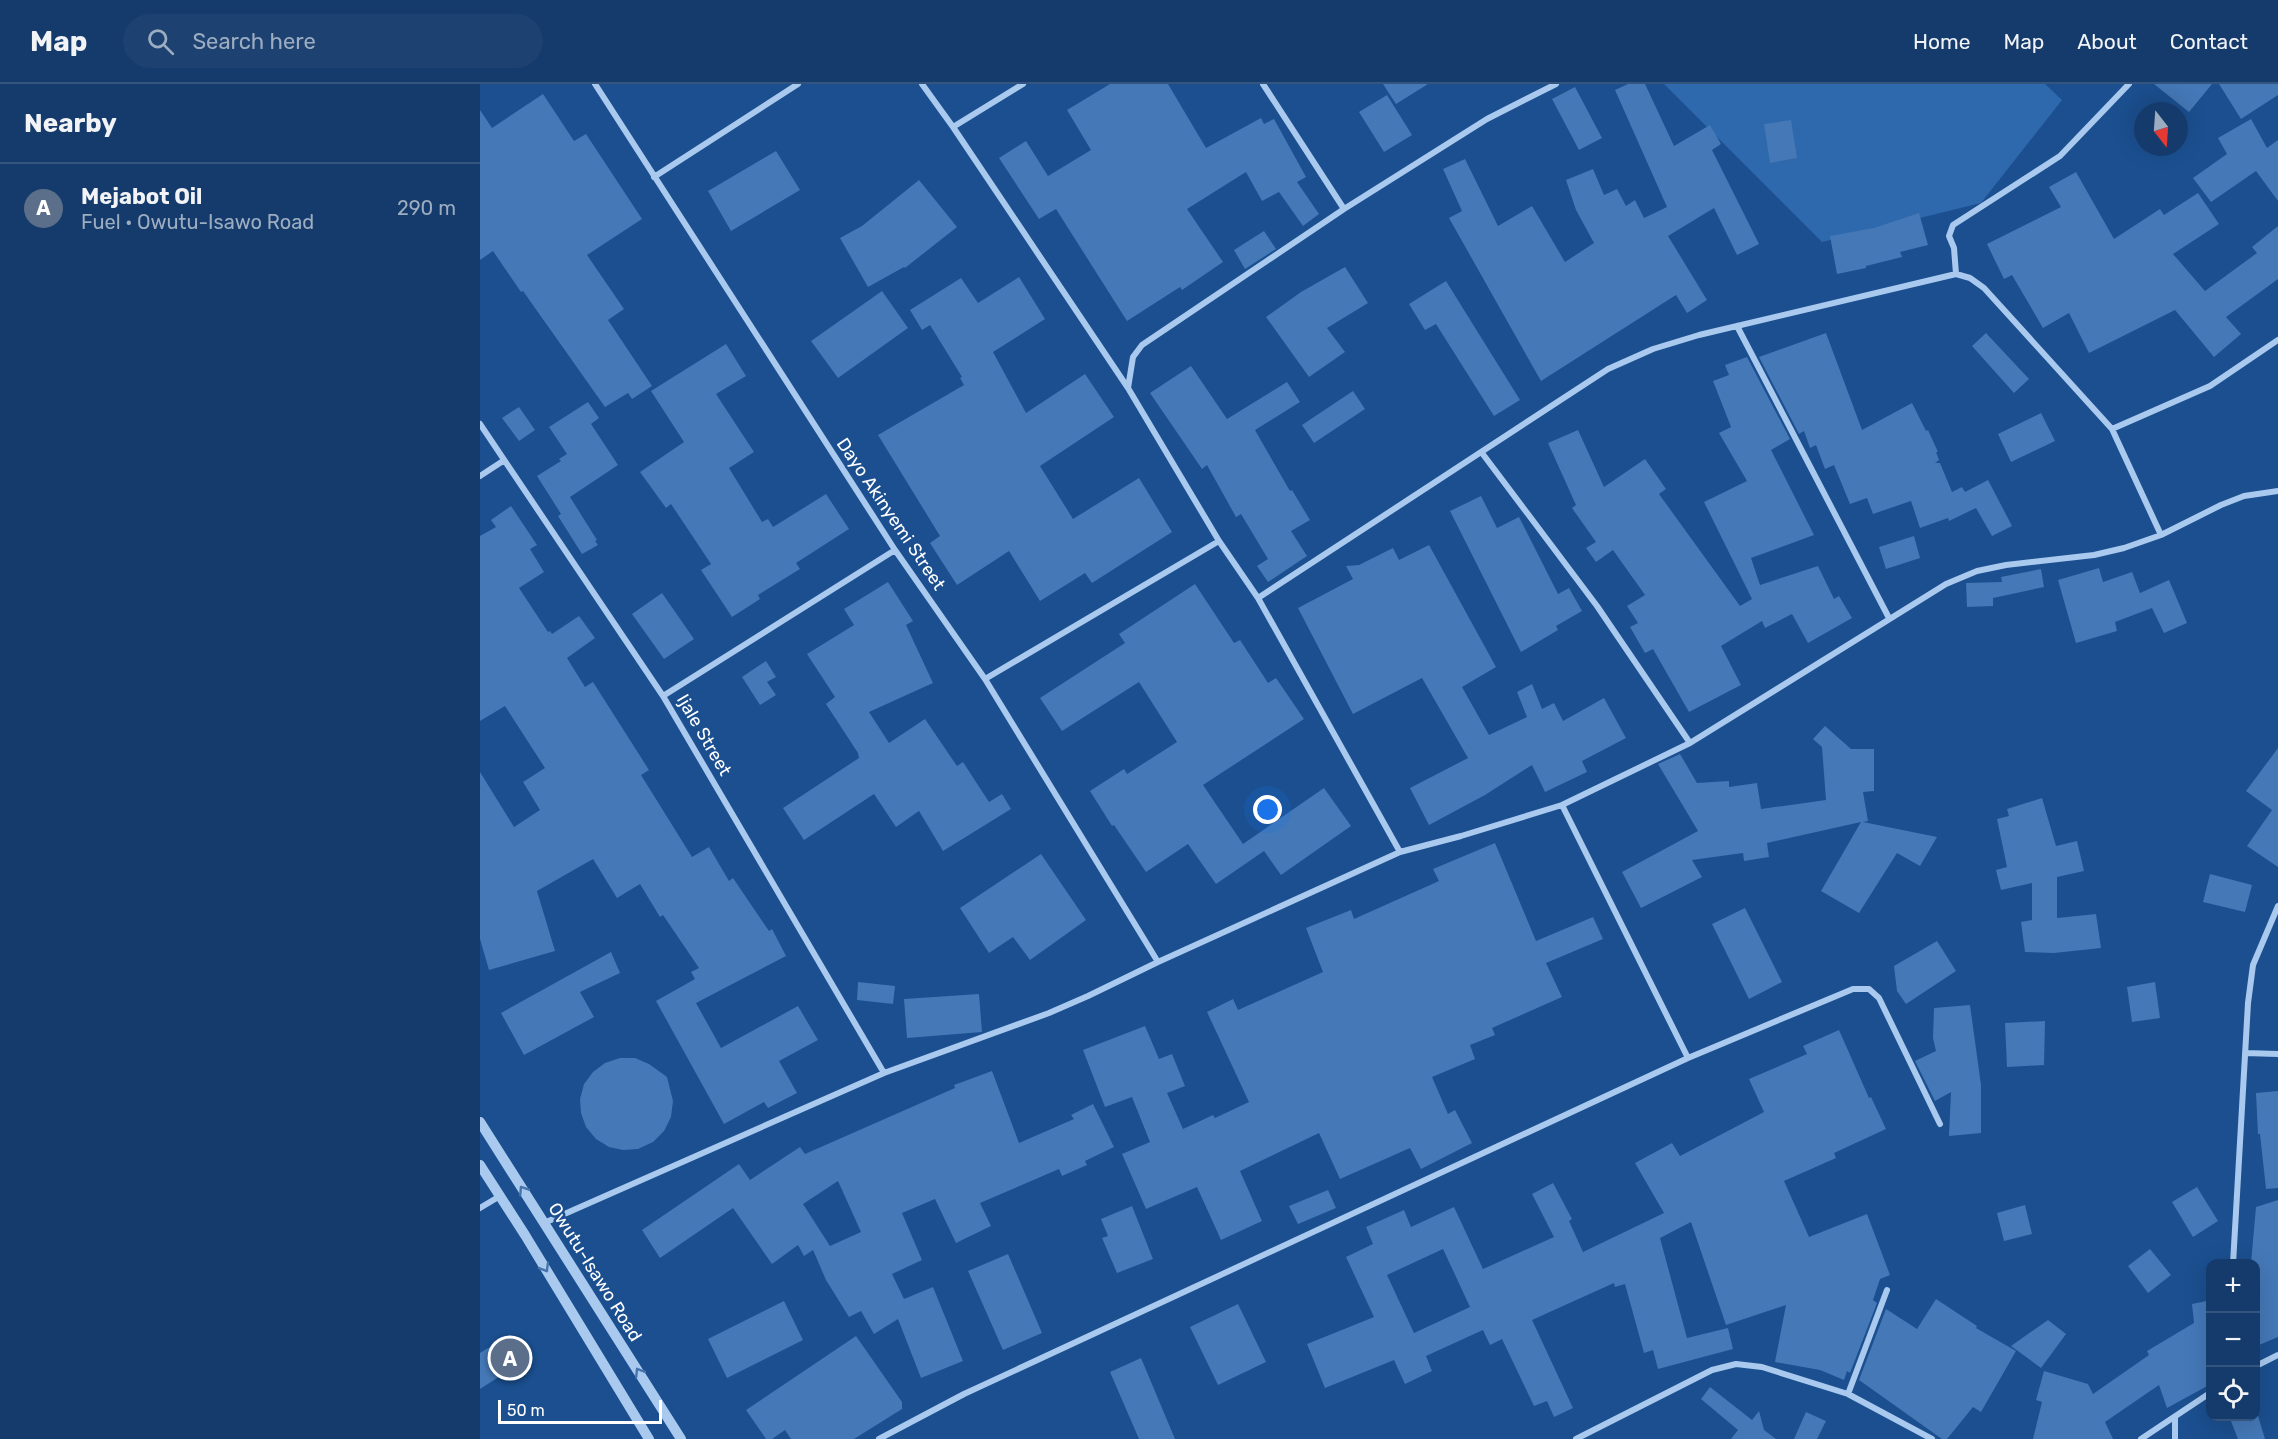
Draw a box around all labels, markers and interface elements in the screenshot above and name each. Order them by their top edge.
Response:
search box [123,14,543,68]
text: Map [30,25,87,58]
icon: search [144,25,177,58]
text: Search here [192,28,316,55]
text: Home [1913,29,1970,54]
text: Map [2003,29,2044,54]
text: About [2077,29,2137,54]
text: Contact [2170,29,2248,54]
north arrow [2134,102,2188,156]
text: Nearby [24,108,117,139]
text: Mejabot Oil [81,183,202,210]
text: A [36,196,51,220]
text: 290 m [397,196,456,220]
text: Fuel · Owutu-Isawo Road [81,210,314,234]
street label: Dayo Akinyemi Street [832,434,950,594]
street label: Ijale Street [672,690,736,780]
your location [1253,795,1282,824]
one-way arrow [519,1185,530,1196]
street label: Owutu-Isawo Road [543,1199,647,1345]
map controls [2206,1259,2260,1421]
button: + [2206,1259,2260,1313]
one-way arrow [538,1262,549,1272]
button: − [2206,1313,2260,1367]
pin: A [490,1336,530,1380]
button: locate [2206,1367,2260,1421]
one-way arrow [634,1368,646,1378]
scale bar [498,1397,662,1424]
text: 50 m [507,1401,545,1420]

